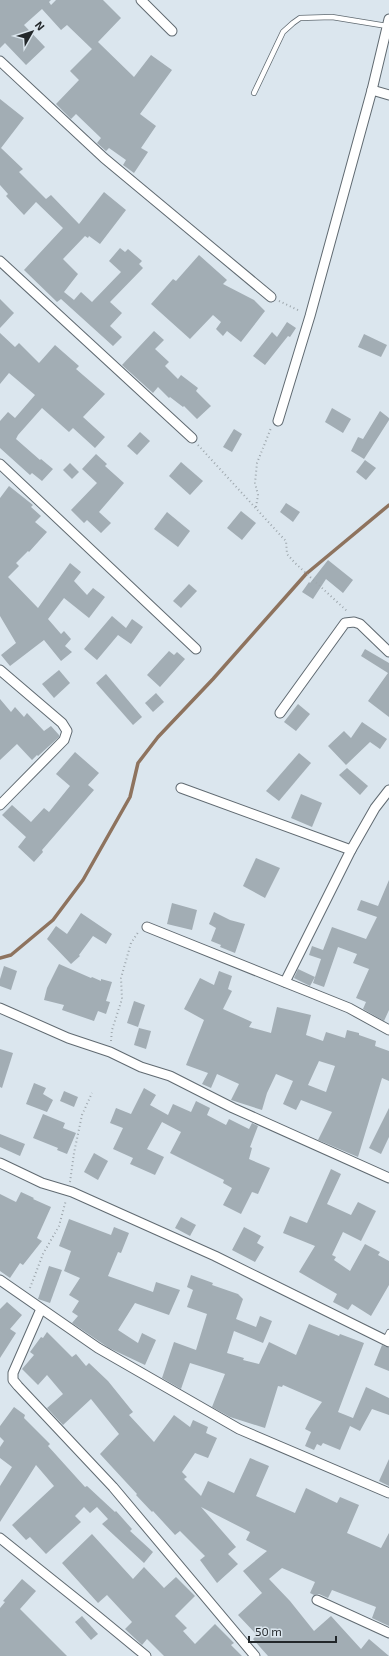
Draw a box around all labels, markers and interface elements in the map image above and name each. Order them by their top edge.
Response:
north arrow [12,12,52,52]
text: N [33,18,48,33]
scale bar [249,1618,336,1644]
text: 50 m [255,1624,282,1638]

